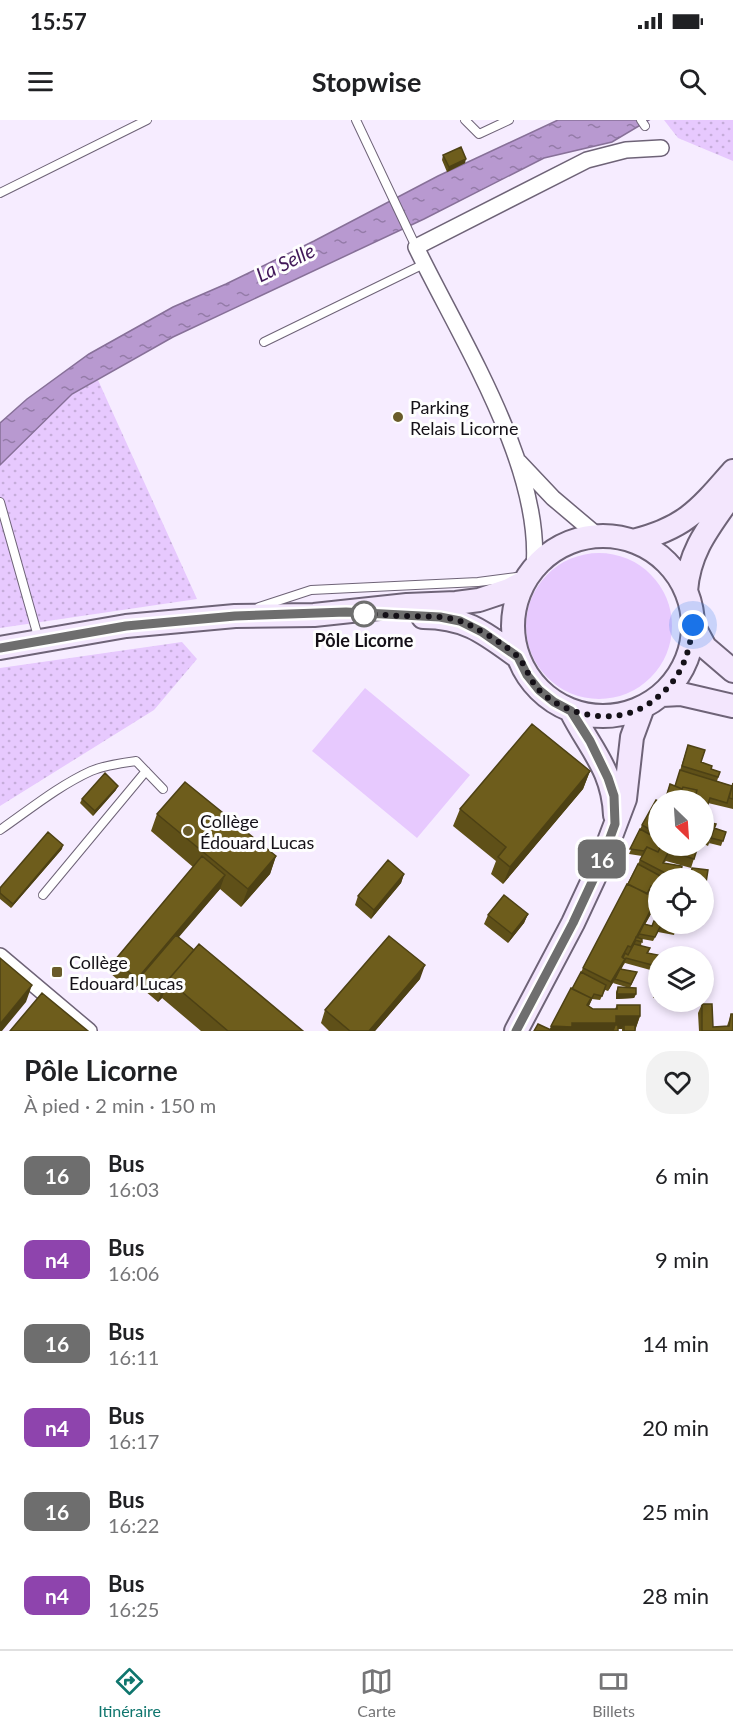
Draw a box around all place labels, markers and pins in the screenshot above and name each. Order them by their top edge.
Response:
place label: Parking Relais Licorne [410,396,518,439]
marker: Parking Relais Licorne [391,410,405,424]
marker: Pôle Licorne [351,601,377,627]
place label: Pôle Licorne [315,629,414,651]
place label: Collège Édouard Lucas [200,810,314,853]
marker: Collège Édouard Lucas [181,824,195,838]
place label: Collège Edouard Lucas [69,951,183,994]
marker: Collège Edouard Lucas [50,965,64,979]

